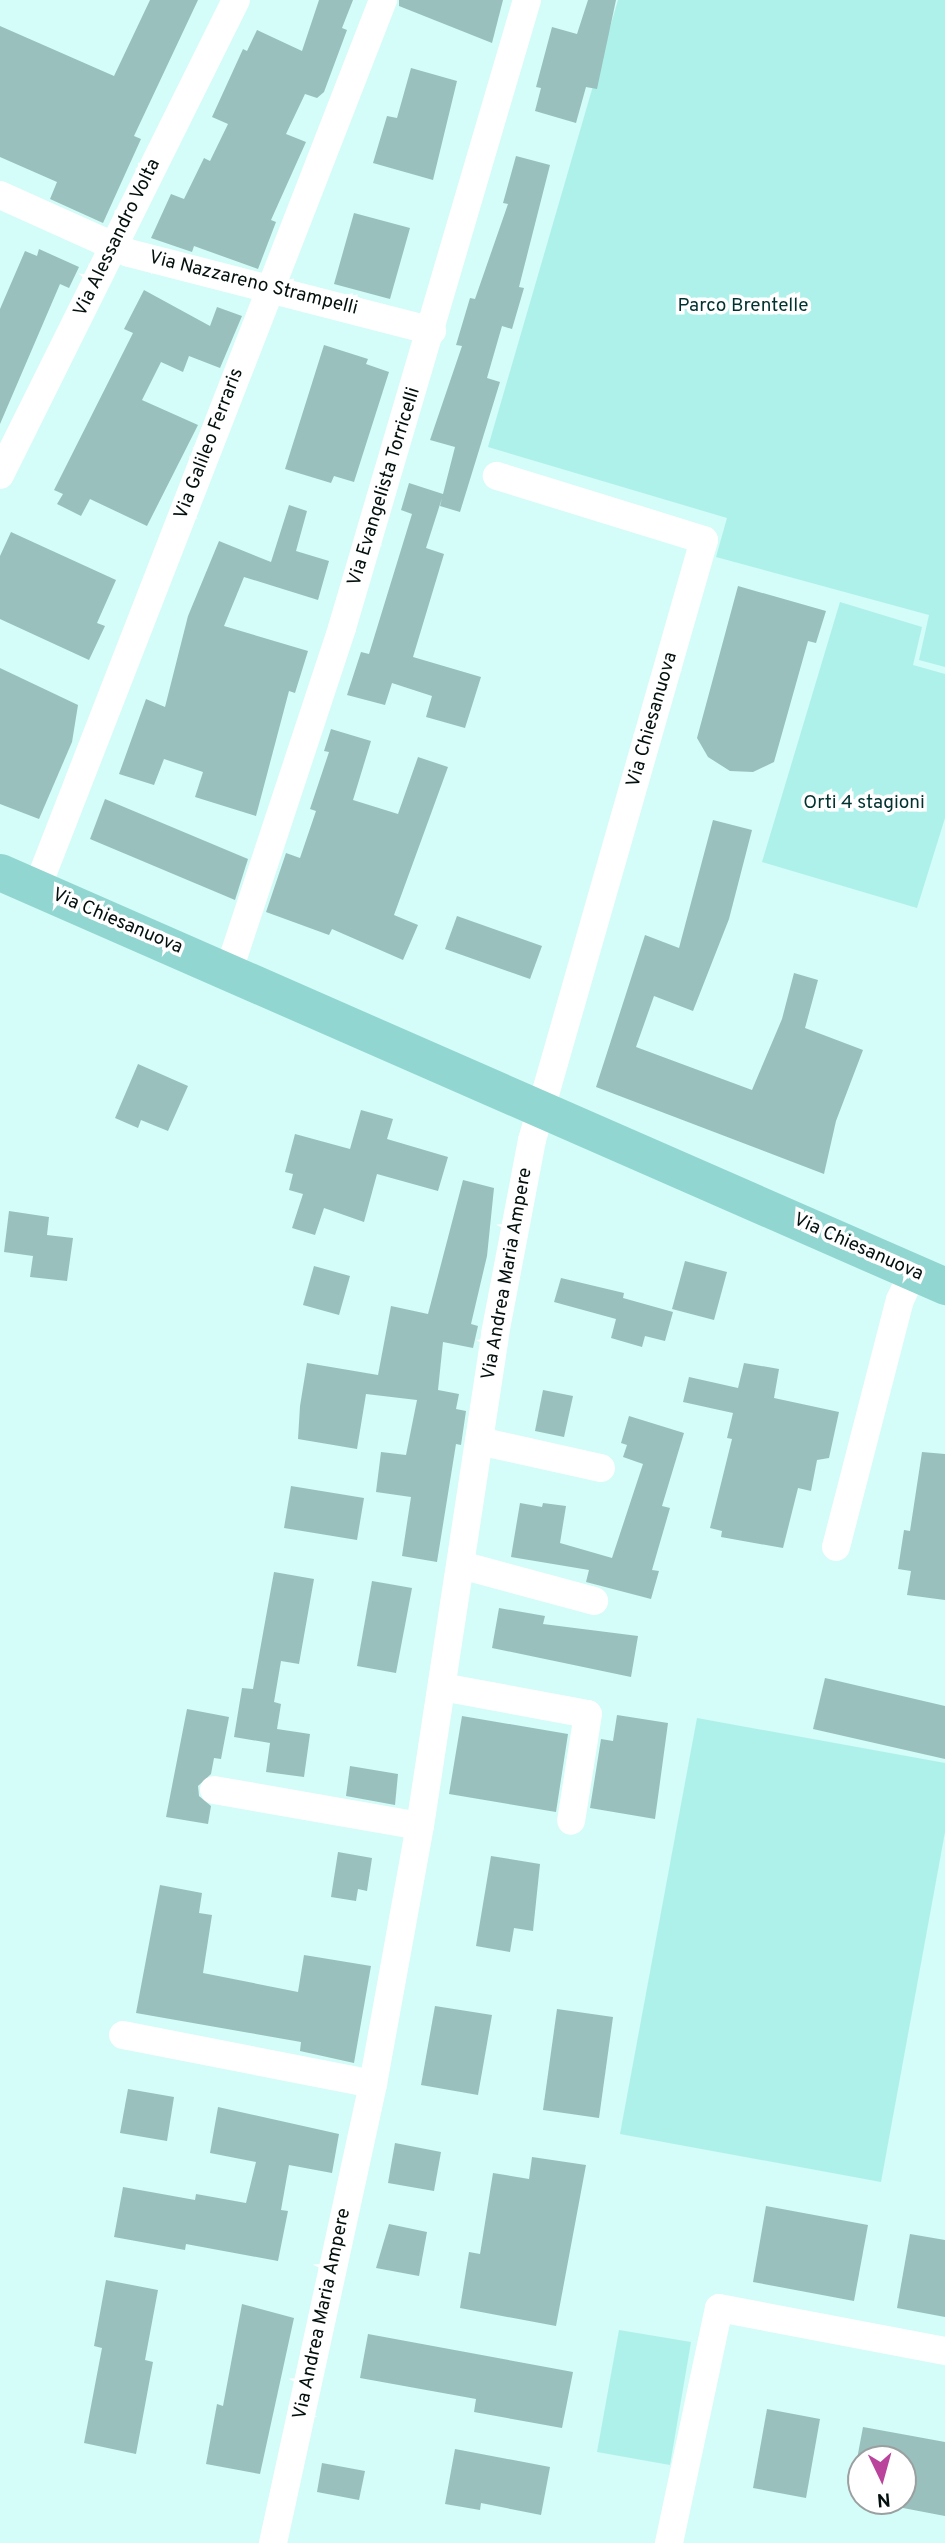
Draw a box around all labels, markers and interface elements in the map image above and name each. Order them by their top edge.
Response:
street label: Via Alessandro Volta [70,155,166,321]
street label: Via Nazzareno Strampelli [146,247,360,321]
park label: Parco Brentelle [677,296,809,318]
street label: Via Galileo Ferraris [171,365,249,523]
street label: Via Evangelista Torricelli [344,385,426,589]
street label: Via Chiesanuova [623,650,683,790]
park label: Orti 4 stagioni [803,793,925,815]
street label: Via Chiesanuova [48,884,186,960]
street label: Via Andrea Maria Ampere [478,1165,538,1383]
street label: Via Chiesanuova [790,1209,926,1287]
street label: Via Andrea Maria Ampere [289,2205,357,2423]
north arrow [847,2445,917,2515]
text: N [876,2486,892,2511]

